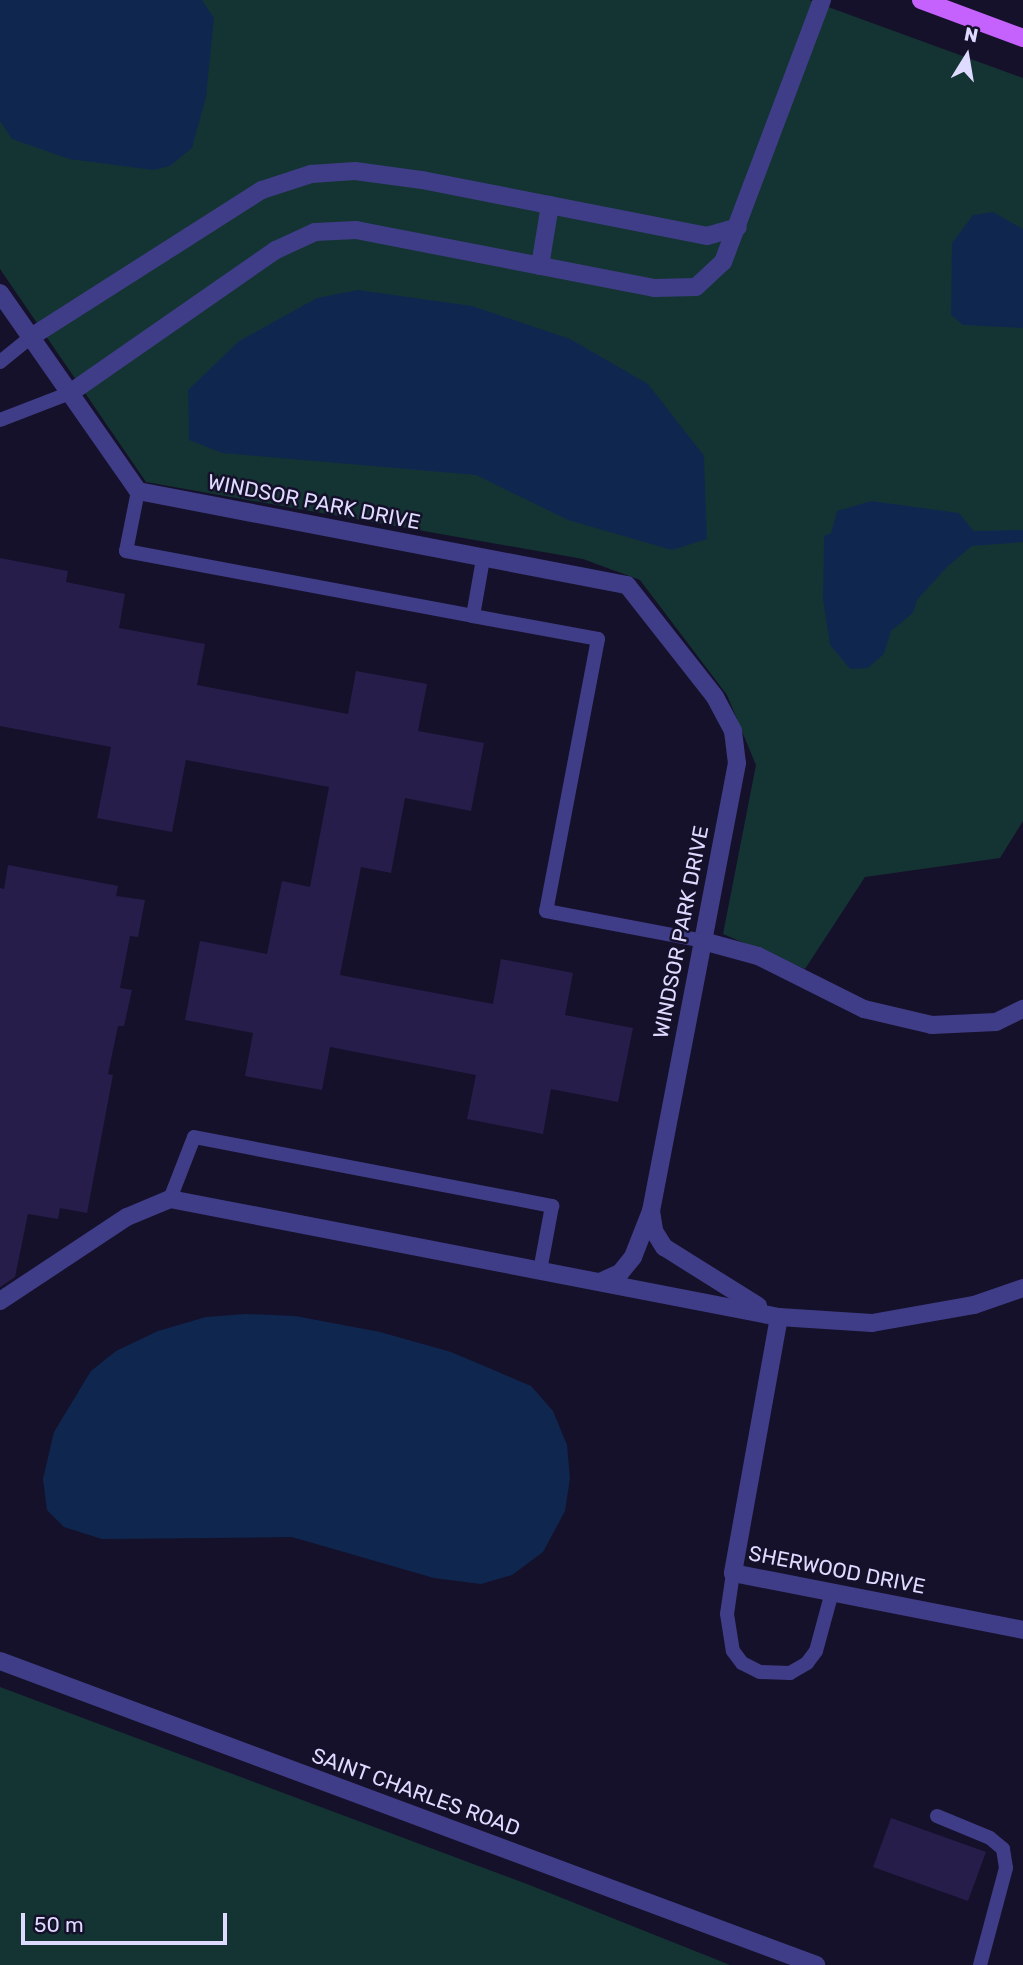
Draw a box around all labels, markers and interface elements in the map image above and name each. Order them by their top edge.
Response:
north arrow [932,21,1002,91]
text: N [962,22,980,47]
street label: WINDSOR PARK DRIVE [205,469,423,535]
street label: WINDSOR PARK DRIVE [648,823,714,1041]
street label: SHERWOOD DRIVE [747,1541,927,1599]
street label: SAINT CHARLES ROAD [308,1742,524,1842]
scale bar [24,1898,231,1942]
text: 50 m [34,1912,84,1937]

